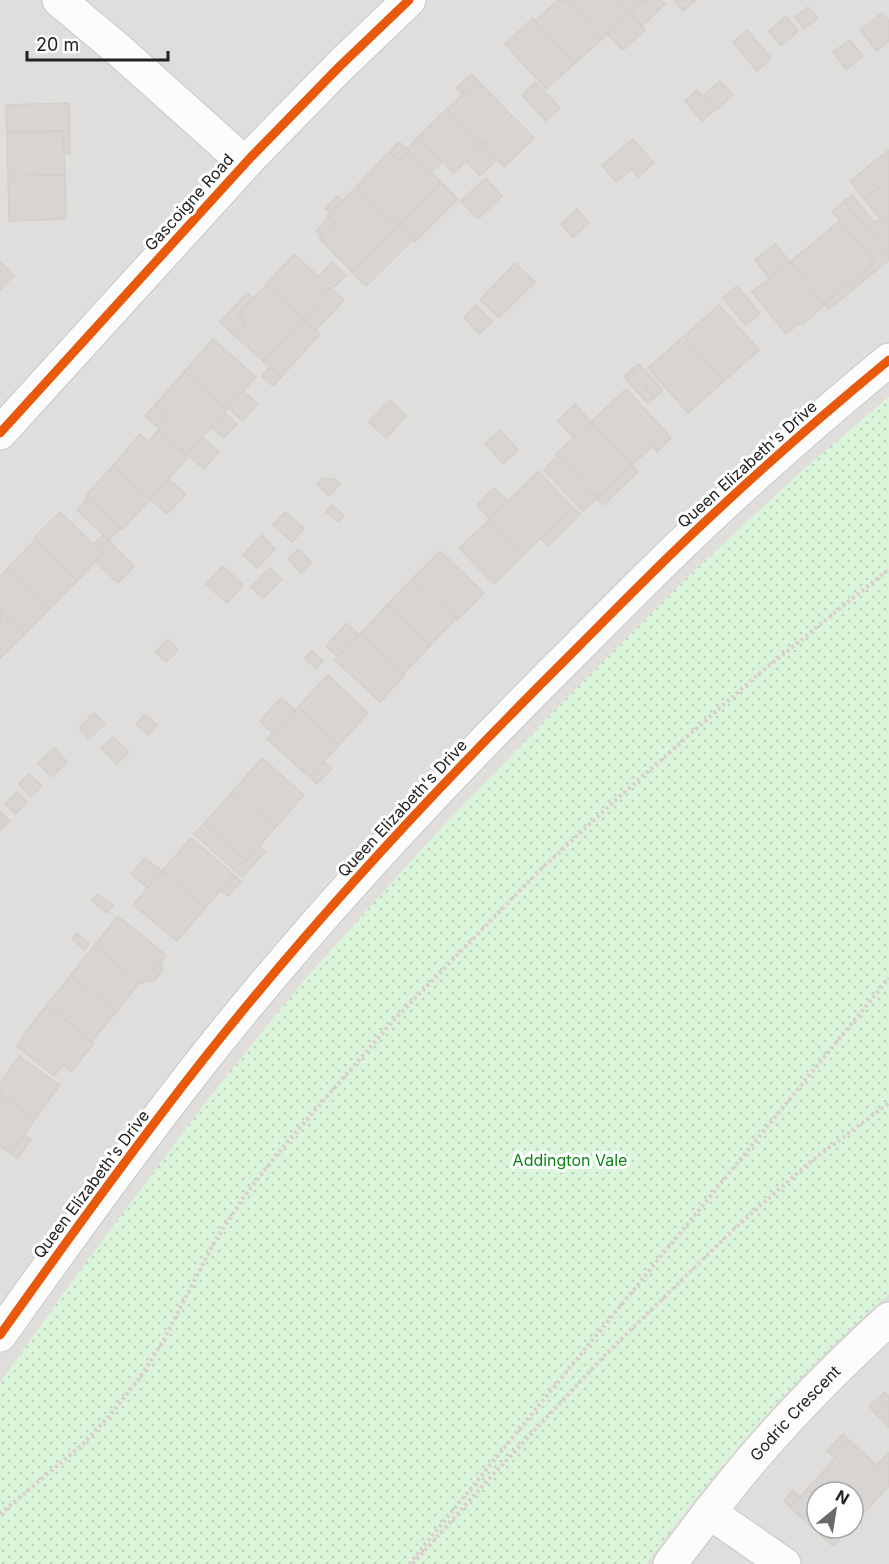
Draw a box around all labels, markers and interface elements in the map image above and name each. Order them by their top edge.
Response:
scale bar [27,24,168,62]
text: 20 m [36,34,79,55]
street label: Gascoigne Road [140,149,238,255]
street label: Queen Elizabeth's Drive [673,396,821,532]
street label: Queen Elizabeth's Drive [333,735,471,881]
street label: Queen Elizabeth's Drive [29,1106,153,1262]
park label: Addington Vale [513,1150,627,1170]
street label: Godric Crescent [745,1361,844,1465]
north arrow [805,1480,865,1540]
text: N [832,1485,853,1509]

